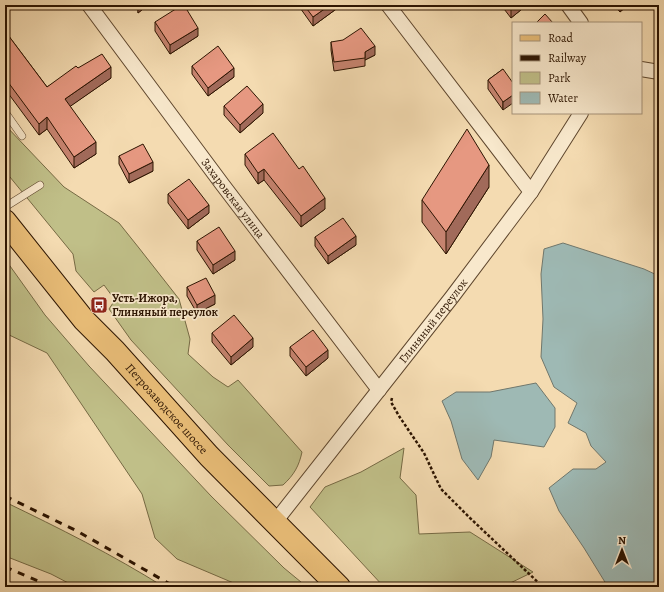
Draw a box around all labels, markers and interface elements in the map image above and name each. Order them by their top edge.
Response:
legend [512,22,642,114]
text: Road [548,30,574,46]
text: Railway [548,50,587,66]
text: Park [548,70,571,86]
text: Water [547,90,578,106]
street label: Захаровская улица [197,155,269,242]
street label: Глиняный переулок [395,275,471,366]
place label: Усть-Ижора, Глиняный переулок [112,290,219,320]
bus stop icon: Усть-Ижора, Глиняный переулок [89,295,109,315]
street label: Петрозаводское шоссе [122,360,212,457]
north arrow [602,530,642,570]
text: N [618,533,626,548]

